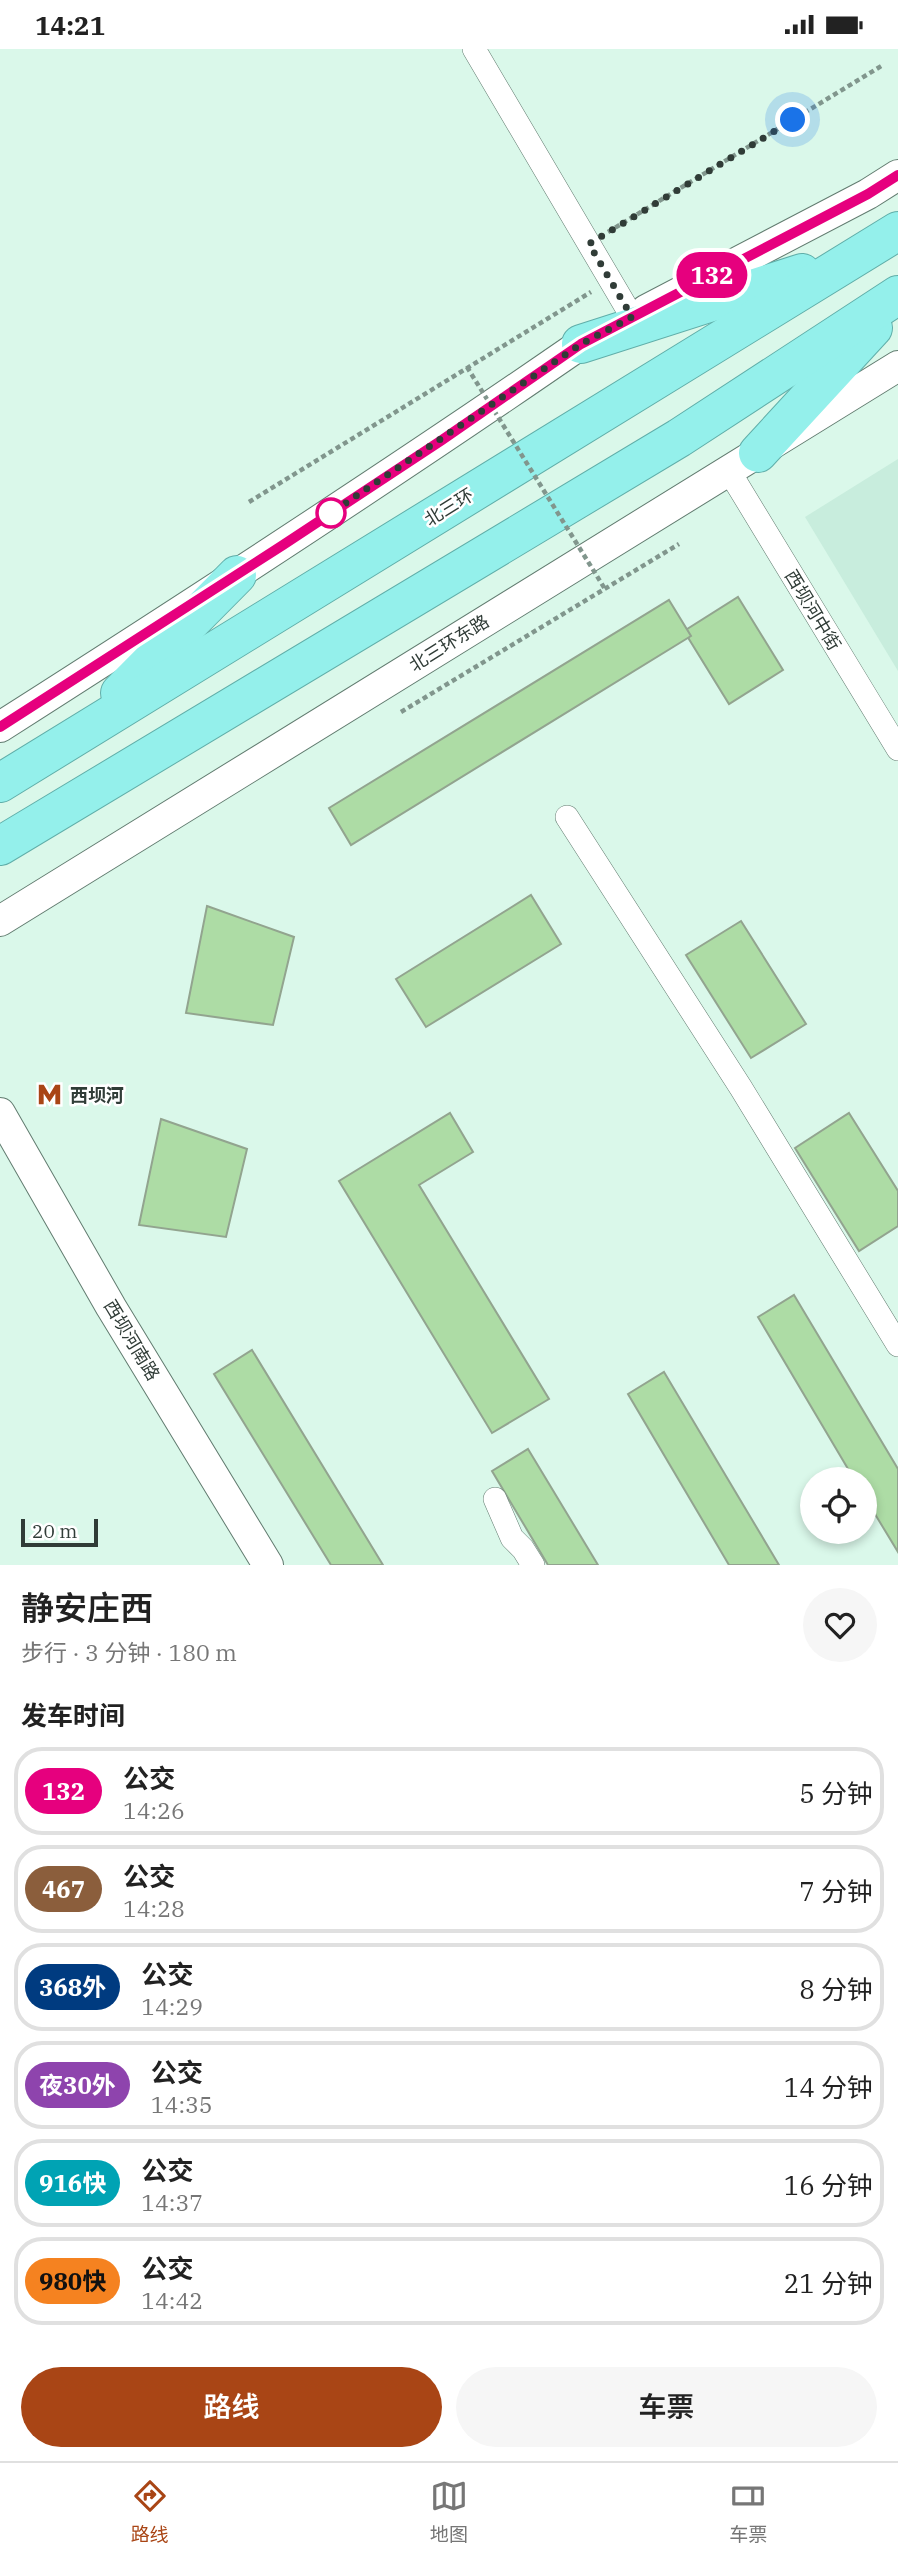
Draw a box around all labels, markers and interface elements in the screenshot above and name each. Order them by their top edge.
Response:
text: 14:21 [35,8,105,42]
your location [775,102,810,137]
line badge: 132 [672,252,752,298]
text: 132 [690,259,734,291]
street label: 北三环 [420,483,478,531]
unlabelled marker [316,498,346,528]
street label: 西坝河中街 [780,566,846,654]
street label: 北三环东路 [405,609,493,677]
metro station icon: 西坝河 [36,1081,64,1109]
place label: 西坝河 [70,1084,124,1107]
street label: 西坝河南路 [99,1296,165,1384]
map controls [800,1467,877,1544]
button: locate [800,1467,877,1544]
scale bar [21,1516,98,1548]
text: 20 m [32,1519,77,1543]
text: 静安庄西 [21,1586,153,1629]
button: heart [803,1588,877,1662]
text: 步行 · 3 分钟 · 180 m [21,1637,237,1667]
text: 发车时间 [21,1698,125,1732]
text: 公交 [123,1761,175,1795]
text: 132 [42,1775,85,1807]
text: 5 分钟 [799,1776,873,1810]
text: 14:26 [123,1795,185,1825]
text: 公交 [123,1859,175,1893]
text: 467 [42,1873,85,1905]
text: 7 分钟 [799,1874,873,1908]
text: 14:28 [123,1893,185,1923]
text: 公交 [141,1957,193,1991]
text: 368外 [39,1971,106,2003]
text: 8 分钟 [799,1972,873,2006]
text: 14:29 [141,1991,203,2021]
text: 公交 [151,2055,203,2089]
text: 夜30外 [39,2069,116,2101]
text: 14 分钟 [784,2070,873,2104]
text: 14:35 [151,2089,213,2119]
text: 公交 [141,2153,193,2187]
text: 916快 [39,2167,106,2199]
text: 16 分钟 [784,2168,873,2202]
text: 14:37 [141,2187,203,2217]
text: 公交 [141,2251,193,2285]
text: 980快 [39,2265,106,2297]
text: 21 分钟 [784,2266,873,2300]
text: 14:42 [141,2285,203,2315]
button: 路线 [21,2367,442,2447]
button: 车票 [456,2367,877,2447]
tab: 路线 [131,2477,169,2546]
tab: 地图 [430,2477,468,2546]
tab: 车票 [729,2477,767,2546]

